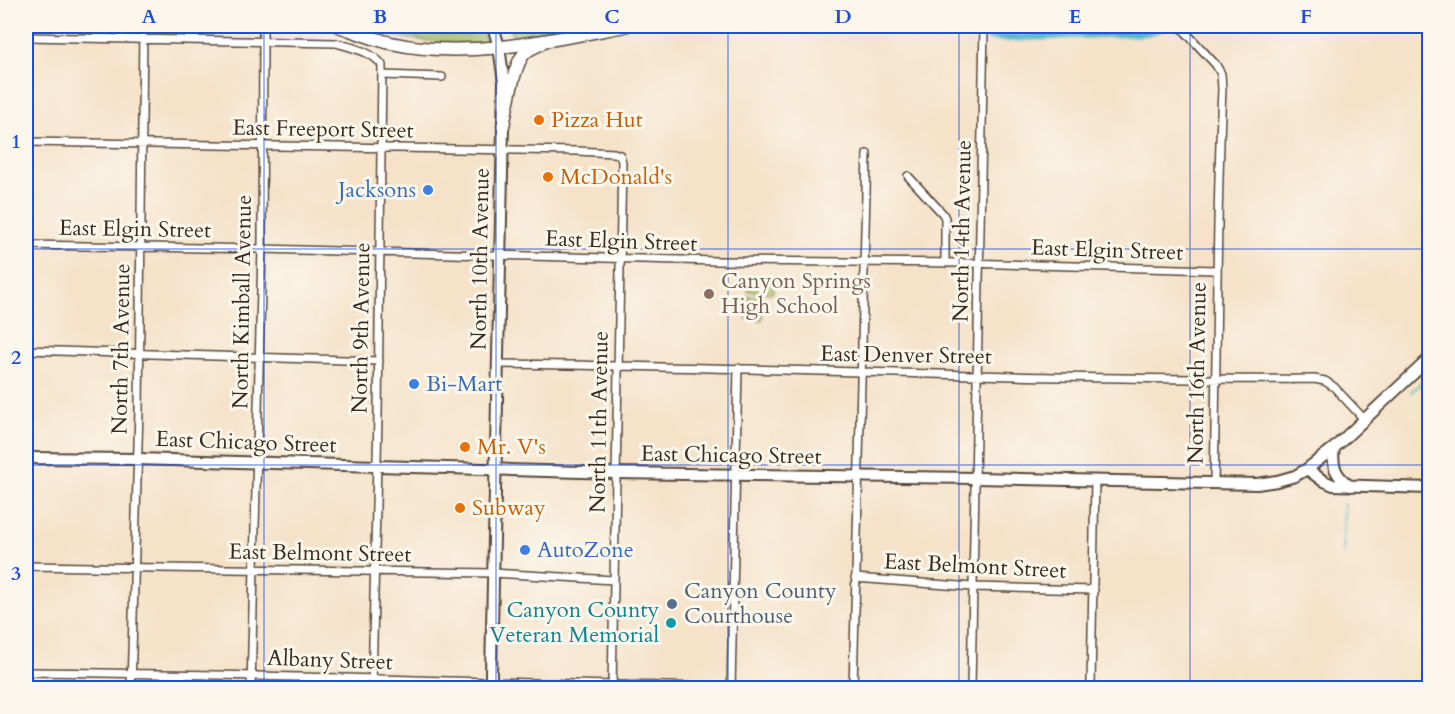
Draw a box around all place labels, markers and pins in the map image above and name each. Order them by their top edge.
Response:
place label: Pizza Hut [551,105,643,135]
marker: Pizza Hut [532,113,546,127]
place label: McDonald's [560,162,672,192]
marker: McDonald's [541,170,555,184]
place label: Jacksons [335,175,416,205]
marker: Jacksons [421,183,435,197]
place label: Canyon Springs High School [721,266,871,321]
marker: Canyon Springs High School [702,287,716,301]
place label: Bi-Mart [426,369,502,399]
marker: Bi-Mart [407,377,421,391]
place label: Mr. V's [477,432,546,462]
marker: Mr. V's [458,440,472,454]
place label: Subway [472,493,546,523]
marker: Subway [453,501,467,515]
place label: AutoZone [537,535,634,565]
marker: AutoZone [518,543,532,557]
place label: Canyon County Courthouse [684,576,837,631]
place label: Canyon County Veteran Memorial [489,595,659,650]
marker: Canyon County Courthouse [665,597,679,611]
marker: Canyon County Veteran Memorial [664,616,678,630]

